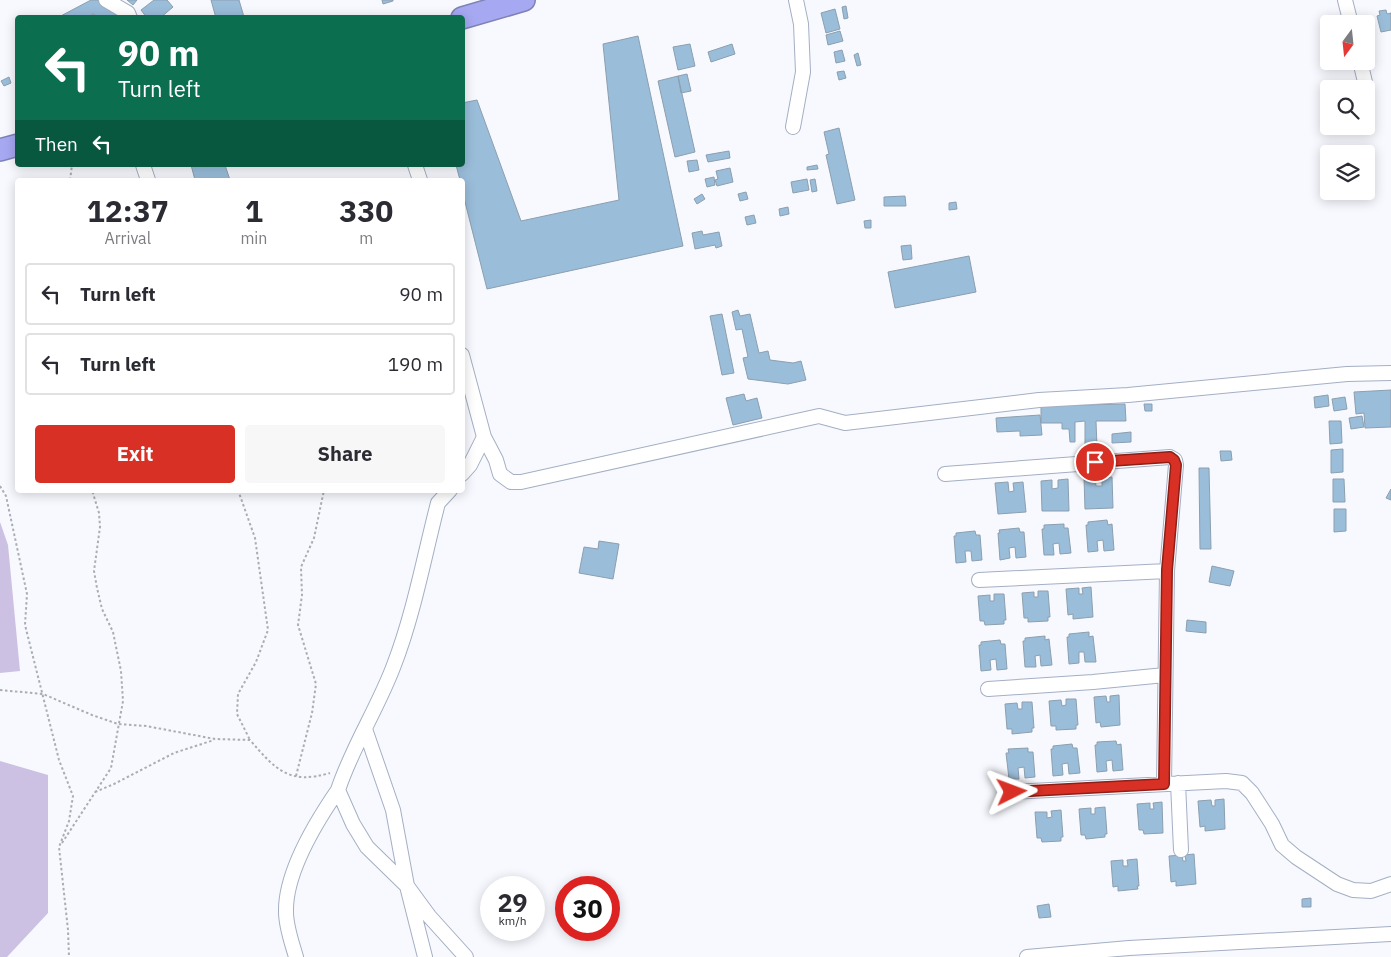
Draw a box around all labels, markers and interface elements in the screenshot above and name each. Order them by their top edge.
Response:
north arrow [1320,15,1375,70]
map controls [1320,15,1375,200]
text: 90 m [118,30,200,76]
icon: left [35,35,100,100]
text: Turn left [118,74,201,103]
button: search [1320,80,1375,135]
icon: left [88,130,116,158]
text: Then [35,132,78,156]
button: layers [1320,145,1375,200]
text: 12:37 [87,191,169,230]
text: 1 [245,191,263,230]
text: 330 [339,191,393,230]
text: Arrival [104,228,151,248]
text: min [240,228,267,248]
text: m [359,228,373,248]
icon: left [37,280,65,308]
text: Turn left [80,282,156,306]
text: 90 m [399,282,443,306]
icon: left [37,350,65,378]
text: Turn left [80,352,156,376]
text: 190 m [388,352,443,376]
button: Exit [35,425,235,483]
button: Share [245,425,445,483]
pin [1074,441,1116,483]
icon: arrive [1081,448,1109,476]
position arrow [985,765,1037,817]
speed limit sign: 30 [555,876,620,941]
text: 29 [497,886,528,919]
text: km/h [498,913,527,928]

